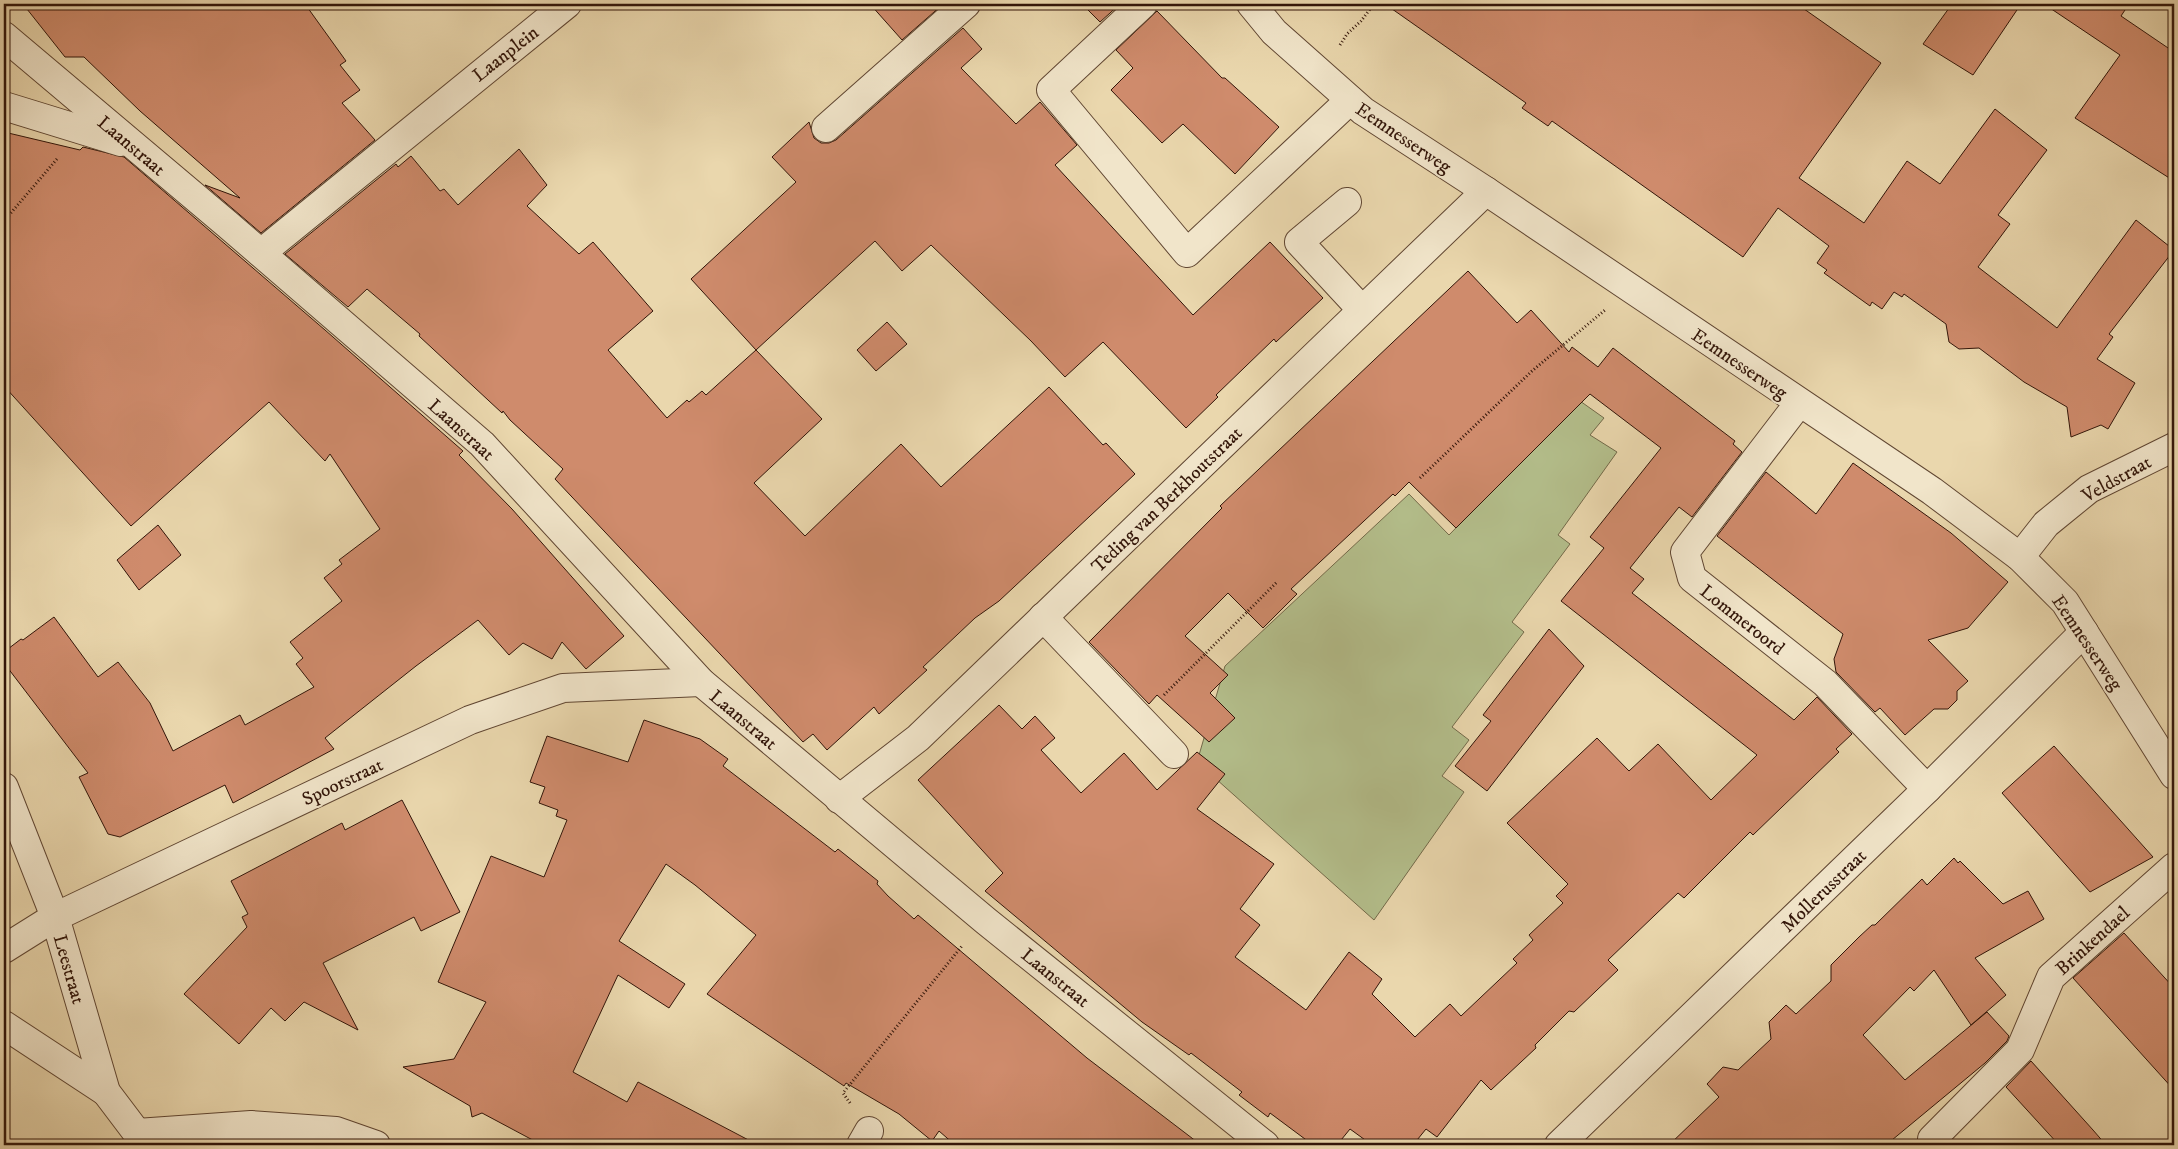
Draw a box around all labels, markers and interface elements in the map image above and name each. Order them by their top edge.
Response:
street label: Laanplein [468,21,544,87]
street label: Eemnesserweg [1351,98,1456,179]
street label: Laanstraat [92,111,170,181]
street label: Eemnesserweg [1687,324,1792,405]
street label: Laanstraat [423,394,499,466]
street label: Teding van Berkhoutstraat [1087,422,1247,578]
street label: Veldstraat [2077,451,2155,508]
street label: Lommeroord [1695,580,1789,661]
street label: Eemnesserweg [2046,591,2128,696]
street label: Laanstraat [704,685,782,755]
street label: Spoorstraat [298,754,387,811]
street label: Mollerusstraat [1777,845,1872,937]
street label: Brinkendael [2051,902,2135,980]
street label: Leestraat [48,932,89,1007]
street label: Laanstraat [1016,944,1094,1013]

